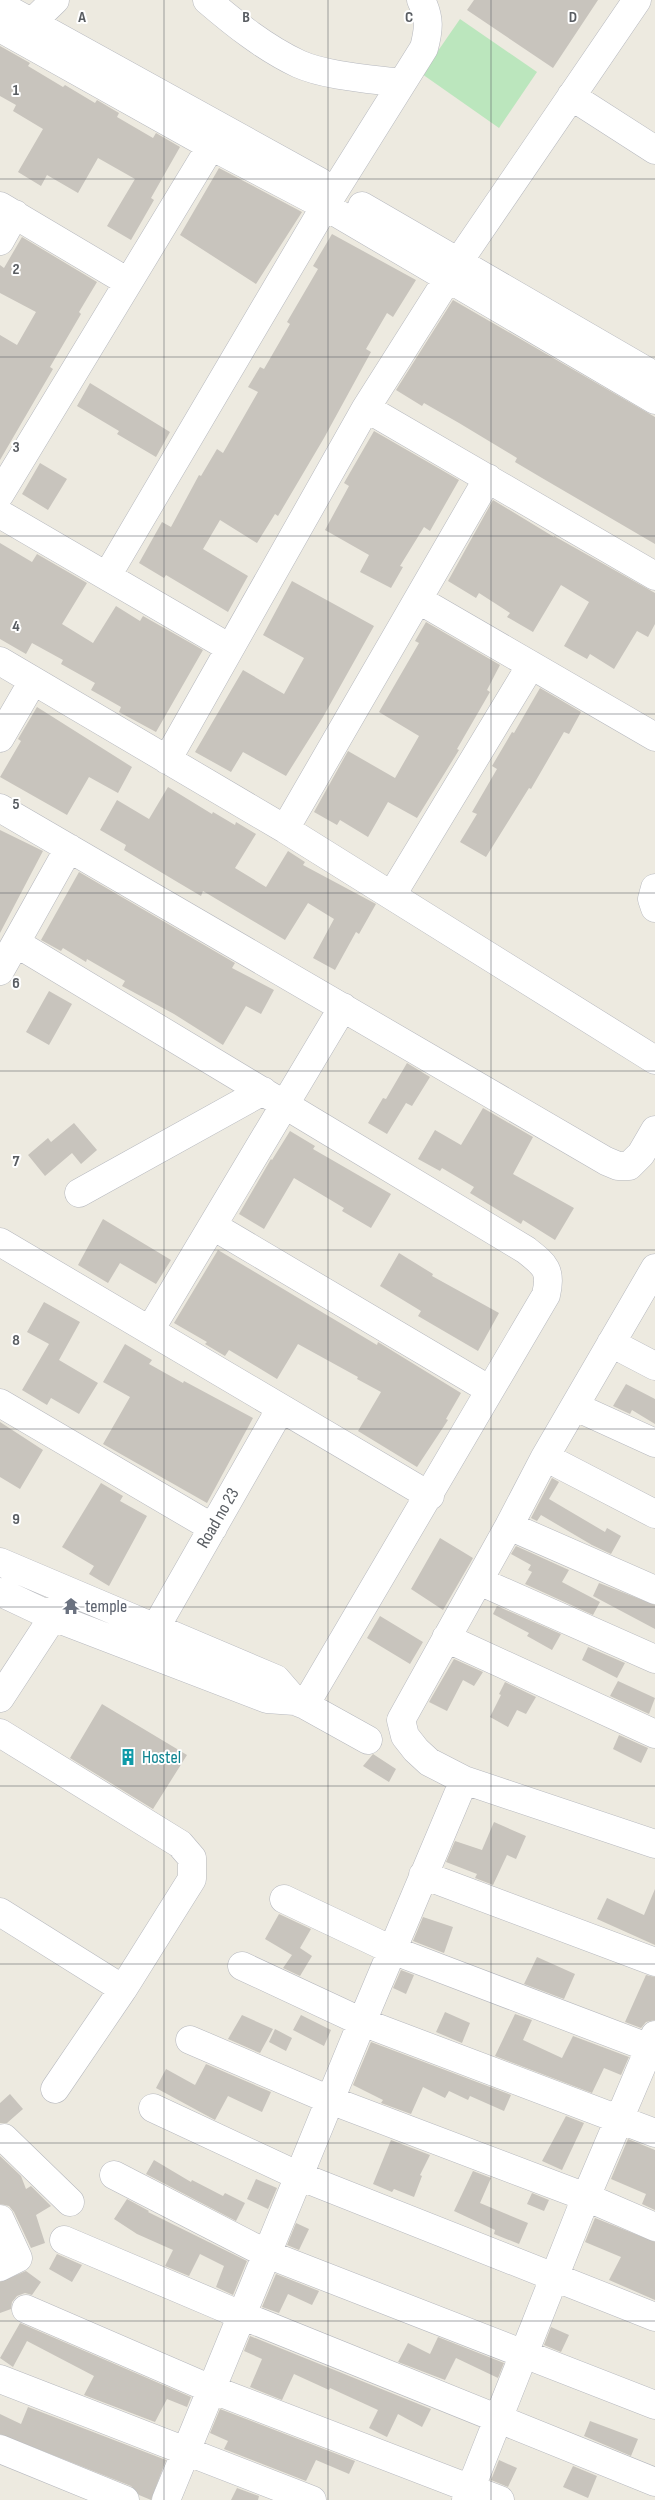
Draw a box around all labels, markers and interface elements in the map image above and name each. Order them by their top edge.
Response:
text: A [77,8,86,27]
text: B [242,8,250,27]
text: C [405,8,413,27]
text: D [569,8,577,27]
text: 1 [13,81,20,100]
text: 2 [12,260,20,279]
text: 3 [12,438,20,457]
text: 4 [12,617,20,636]
text: 5 [12,795,20,814]
text: 6 [12,974,20,993]
text: 7 [13,1152,20,1171]
text: 8 [12,1331,20,1350]
street label: Road no 23 [192,1484,244,1552]
text: 9 [12,1510,20,1529]
temple icon: temple [61,1596,81,1616]
place label: temple [85,1596,127,1617]
building icon: Hostel [118,1747,138,1767]
place label: Hostel [142,1747,181,1768]

